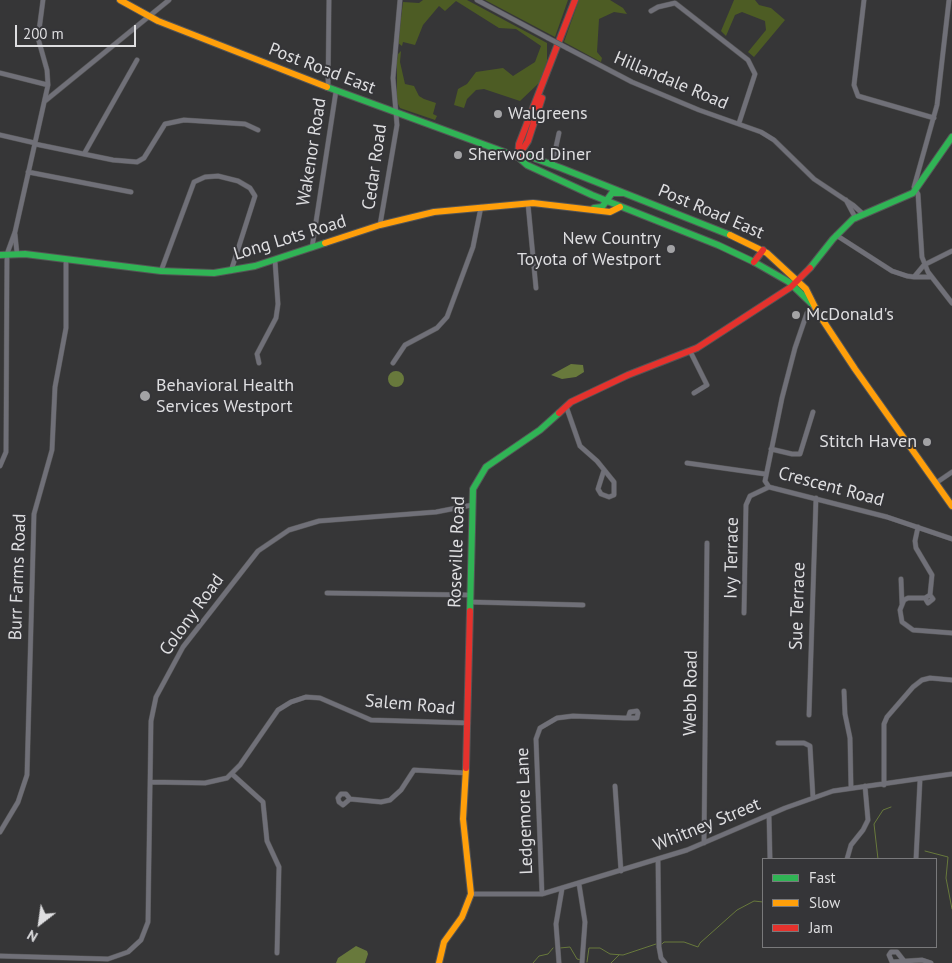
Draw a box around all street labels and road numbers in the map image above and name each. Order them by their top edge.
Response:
street label: Post Road East [266,39,378,99]
street label: Hillandale Road [611,47,731,115]
street label: Wakenor Road [293,96,331,208]
street label: Cedar Road [358,123,392,211]
street label: Post Road East [655,180,767,244]
street label: Long Lots Road [231,211,349,265]
street label: Crescent Road [776,463,886,511]
street label: Roseville Road [444,496,470,608]
street label: Burr Farms Road [5,513,31,641]
street label: Ivy Terrace [720,517,744,599]
street label: Sue Terrace [786,562,810,650]
street label: Colony Road [155,570,229,660]
street label: Webb Road [679,650,703,736]
street label: Salem Road [364,690,456,720]
street label: Ledgemore Lane [512,747,538,875]
street label: Whitney Street [650,794,764,856]

